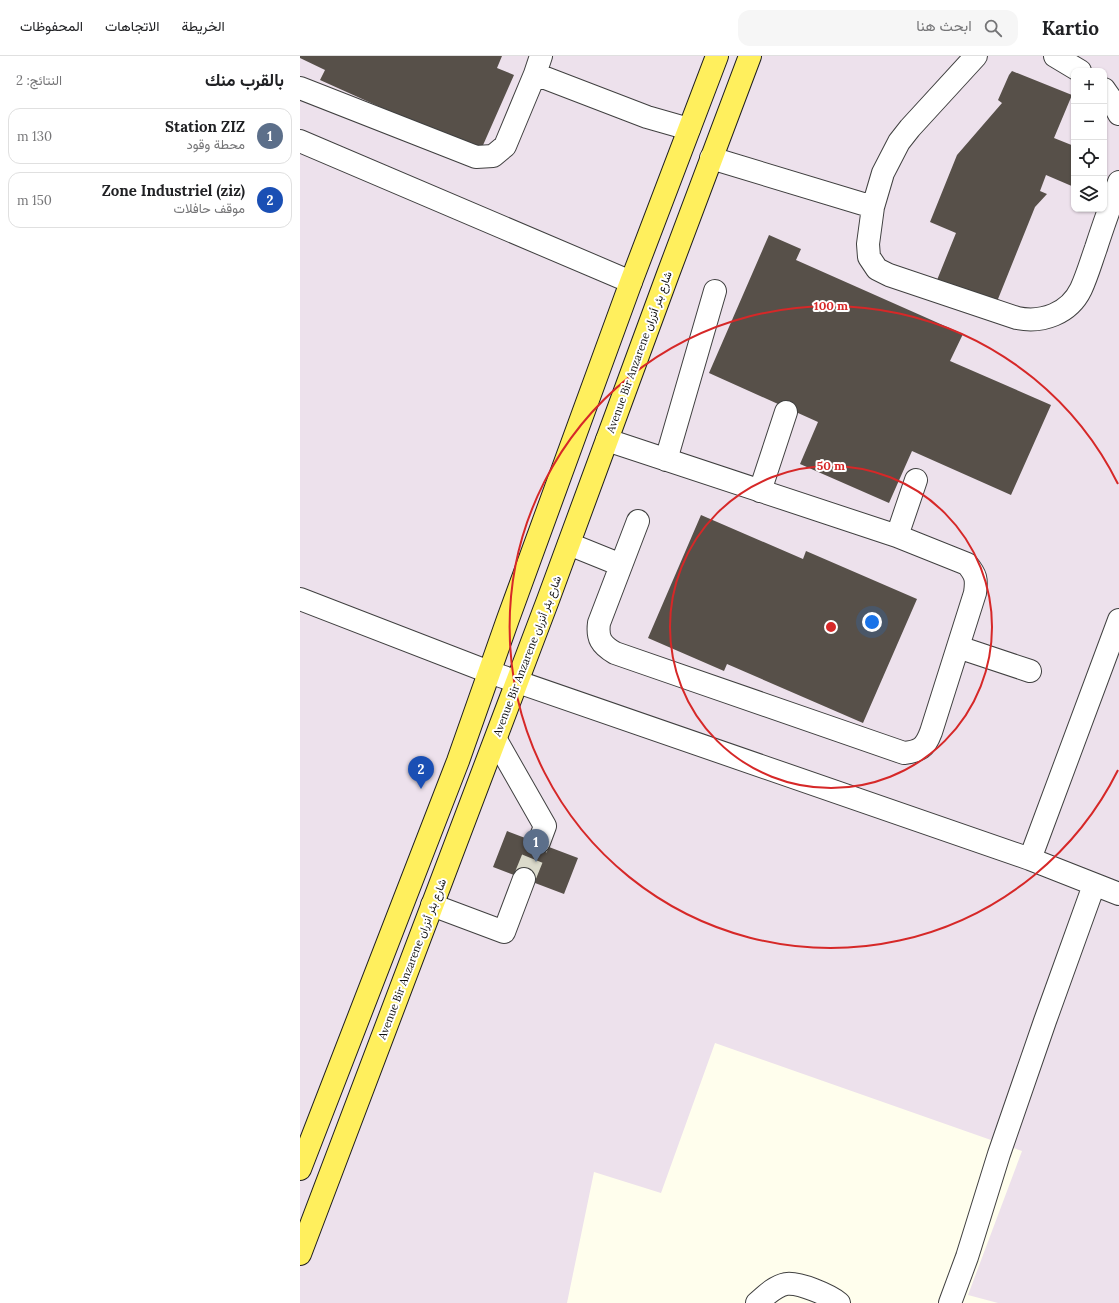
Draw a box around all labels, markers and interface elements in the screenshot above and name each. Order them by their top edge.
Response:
search box [738,10,1018,46]
text: ابحث هنا [916,16,972,35]
text: Kartio [1042,16,1099,40]
text: المحفوظات [20,17,83,35]
text: الاتجاهات [105,17,159,35]
text: الخريطة [181,17,225,35]
icon: search [982,17,1004,39]
map controls [1071,68,1107,212]
button: + [1071,68,1107,104]
text: بالقرب منك [205,69,284,91]
text: النتائج: 2 [16,72,62,89]
button: − [1071,104,1107,140]
text: Station ZIZ [165,117,245,136]
text: 130 m [17,128,52,145]
text: 1 [267,128,273,145]
text: محطة وقود [187,136,245,153]
button: locate [1071,140,1107,176]
button: layers [1071,176,1107,212]
text: Zone Industriel (ziz) [102,181,245,200]
text: 150 m [17,192,52,209]
text: 2 [267,192,273,209]
text: موقف حافلات [174,200,245,217]
street label: Avenue Bir Anzarene شارع بئر أنزران [603,269,676,436]
text: 100 m [814,298,848,313]
text: 50 m [817,458,845,473]
street label: Avenue Bir Anzarene شارع بئر أنزران [489,573,565,740]
your location [862,612,882,632]
centre of rings [824,620,838,634]
pin: 2 [408,756,434,789]
pin: 1 [523,829,549,862]
street label: Avenue Bir Anzarene شارع بئر أنزران [374,876,450,1043]

